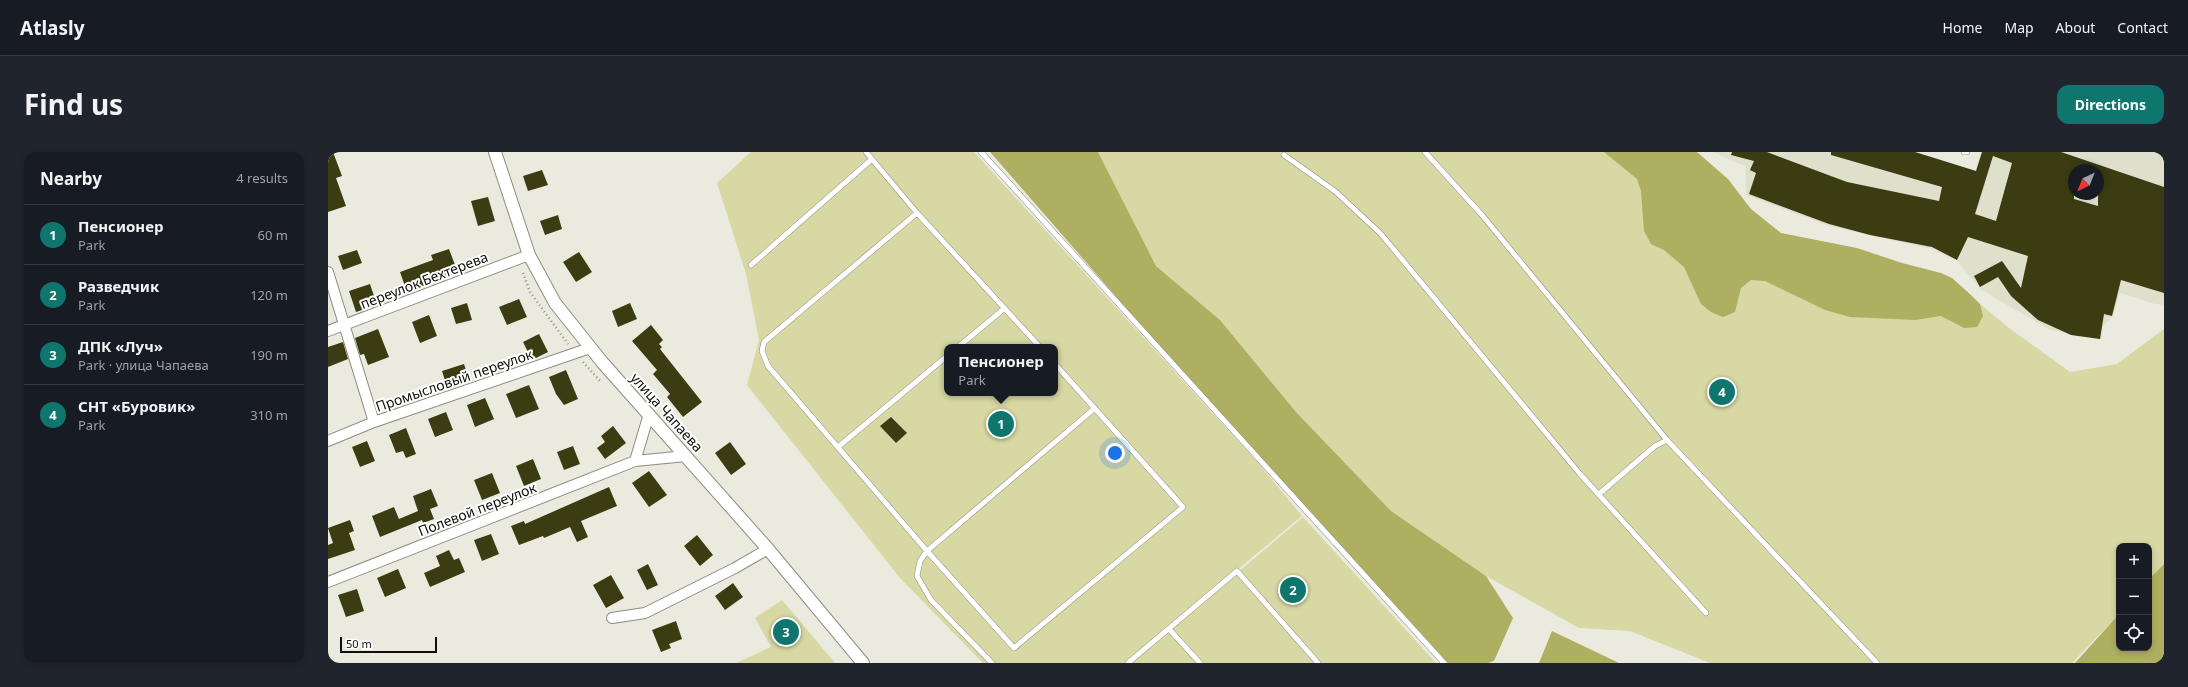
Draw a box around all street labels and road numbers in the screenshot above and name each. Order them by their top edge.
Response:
street label: переулок Бехтерева [357,247,491,313]
street label: Промысловый переулок [373,344,536,416]
street label: улица Чапаева [626,368,708,456]
street label: Полевой переулок [415,477,539,540]

